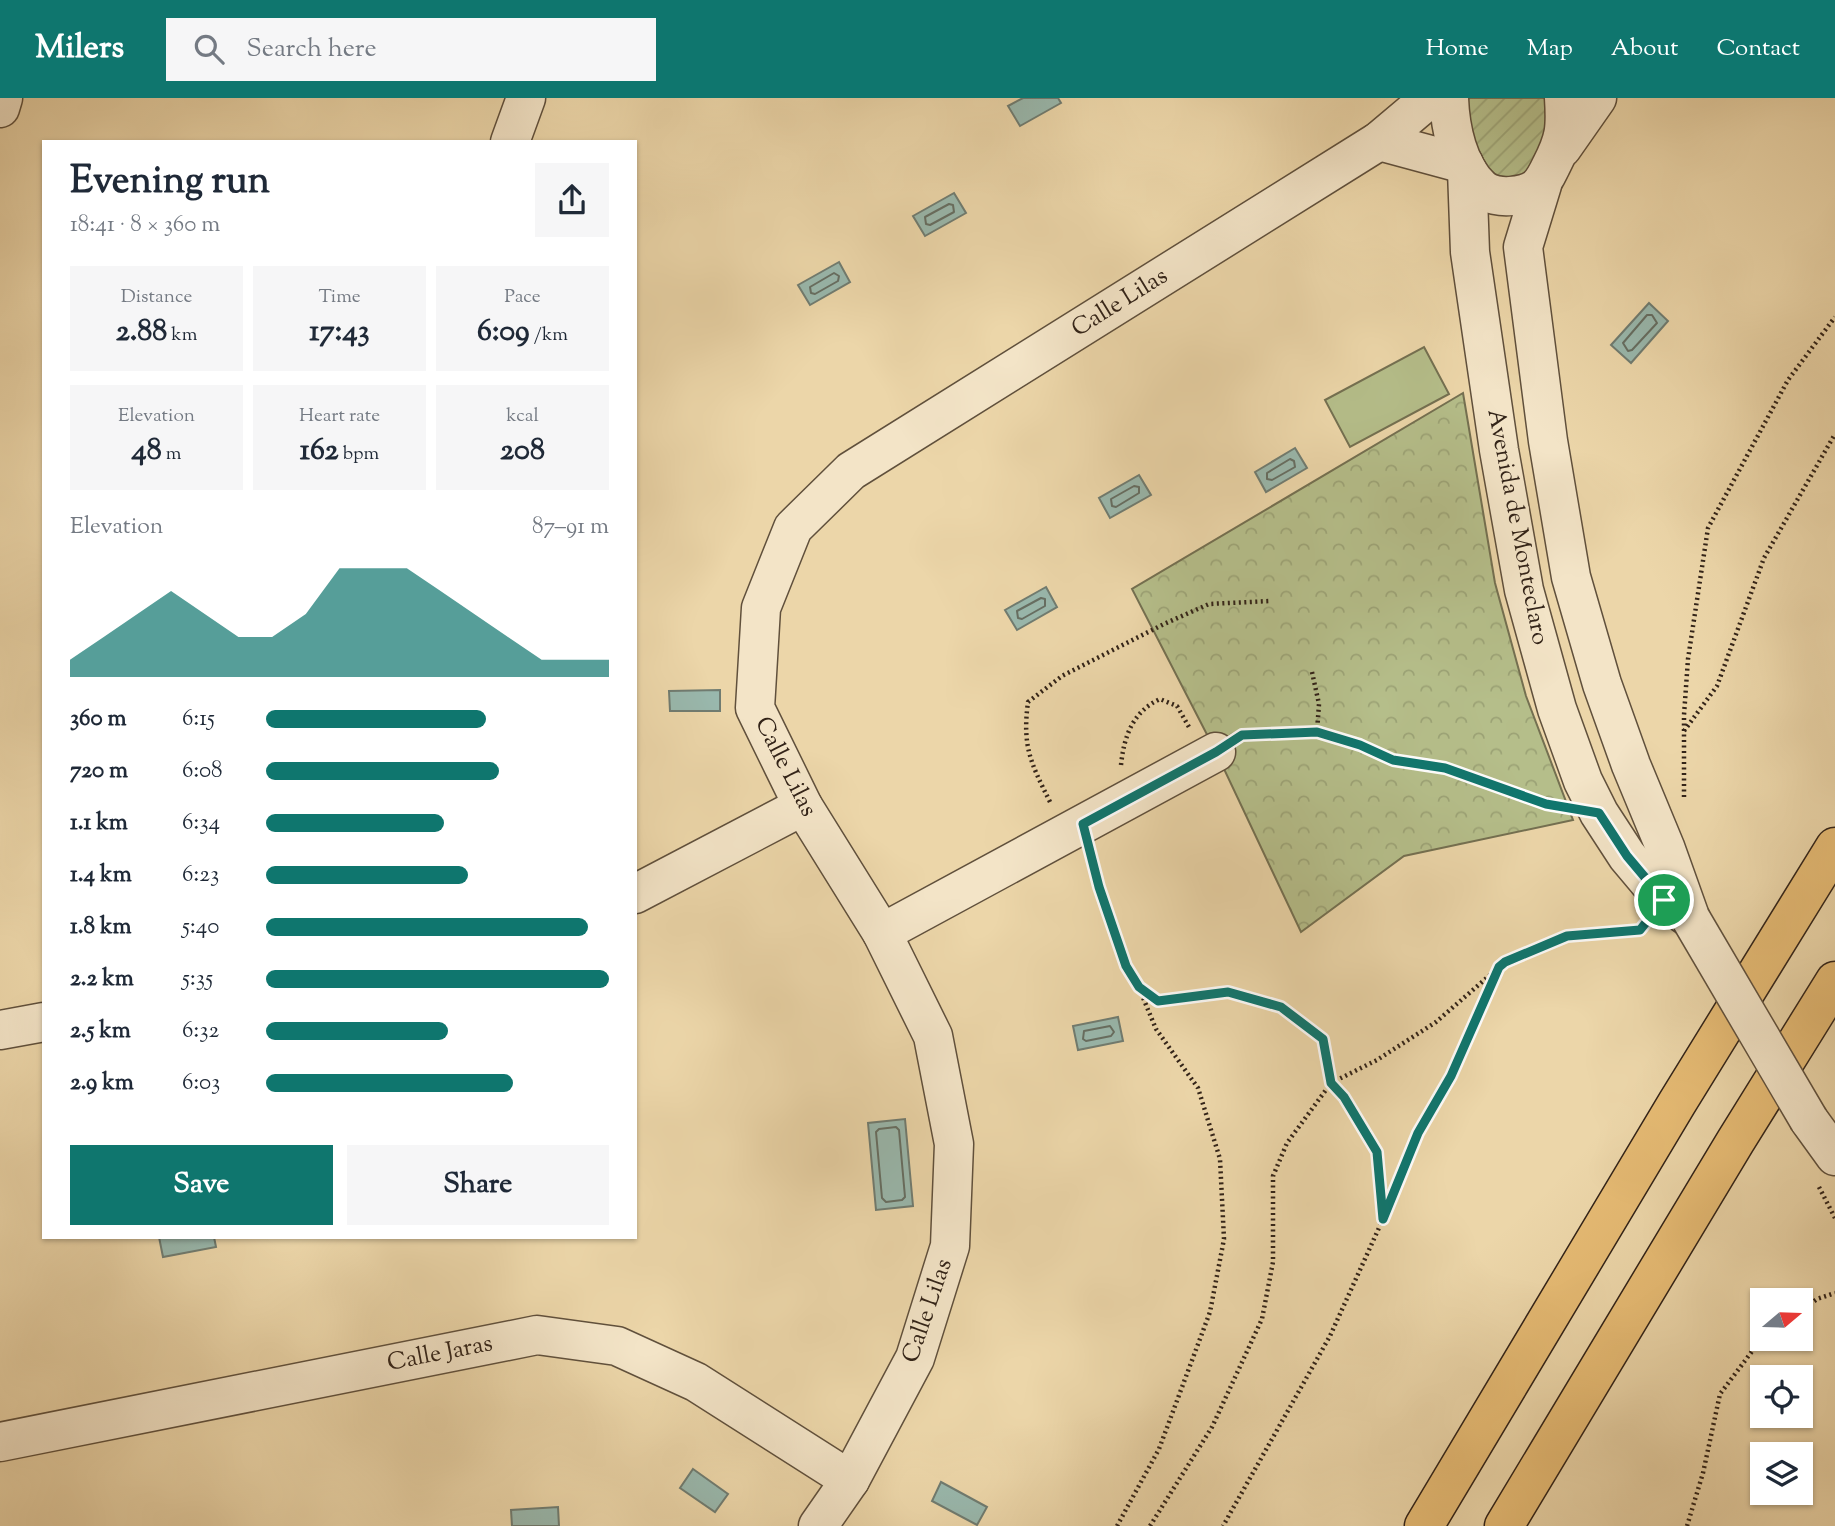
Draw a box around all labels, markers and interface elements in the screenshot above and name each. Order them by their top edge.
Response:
search box [166,18,656,81]
text: Milers [35,25,124,73]
icon: search [190,30,228,68]
text: Search here [246,31,377,68]
text: Home [1426,32,1489,66]
text: Map [1527,32,1573,66]
text: About [1611,32,1678,66]
text: Contact [1716,32,1800,66]
text: Evening run [70,156,270,210]
button: share [535,163,609,237]
text: 18:41 · 8 × 360 m [70,209,220,242]
street label: Calle Lilas [1065,260,1175,346]
text: Distance [121,284,192,311]
text: Time [318,284,361,311]
text: Pace [504,284,541,311]
text: 2.88 [116,311,167,354]
text: 17:43 [309,311,370,354]
text: 6:09 [477,311,530,354]
text: km [167,322,197,349]
text: /km [530,322,568,349]
text: Elevation [118,403,195,430]
text: Heart rate [299,403,380,430]
text: kcal [506,403,539,430]
street label: Avenida de Monteclaro [1477,406,1557,648]
text: 48 [132,430,162,473]
text: 162 [300,430,339,473]
text: 208 [500,430,545,473]
text: m [162,441,181,468]
text: bpm [339,441,379,468]
text: Elevation [70,511,163,544]
text: 87–91 m [532,511,609,544]
text: 360 m [70,703,127,736]
text: 6:15 [182,703,215,736]
street label: Calle Lilas [745,711,825,823]
text: 720 m [70,755,128,788]
text: 6:08 [182,755,223,788]
text: 1.1 km [70,807,128,840]
text: 6:34 [182,807,220,840]
text: 1.4 km [70,859,132,892]
text: 6:23 [182,859,219,892]
pin [1634,870,1694,930]
icon: arrive [1645,881,1683,919]
text: 1.8 km [70,911,132,944]
text: 5:40 [182,911,219,944]
text: 2.2 km [70,963,134,996]
text: 5:35 [182,963,213,996]
text: 2.5 km [70,1015,131,1048]
text: 6:32 [182,1015,219,1048]
text: 2.9 km [70,1067,134,1100]
text: 6:03 [182,1067,220,1100]
button: Save [70,1145,333,1225]
button: Share [347,1145,609,1225]
street label: Calle Lilas [894,1254,962,1368]
north arrow [1750,1288,1813,1351]
map controls [1750,1288,1813,1505]
street label: Calle Jaras [384,1327,496,1381]
button: locate [1750,1365,1813,1428]
button: layers [1750,1442,1813,1505]

